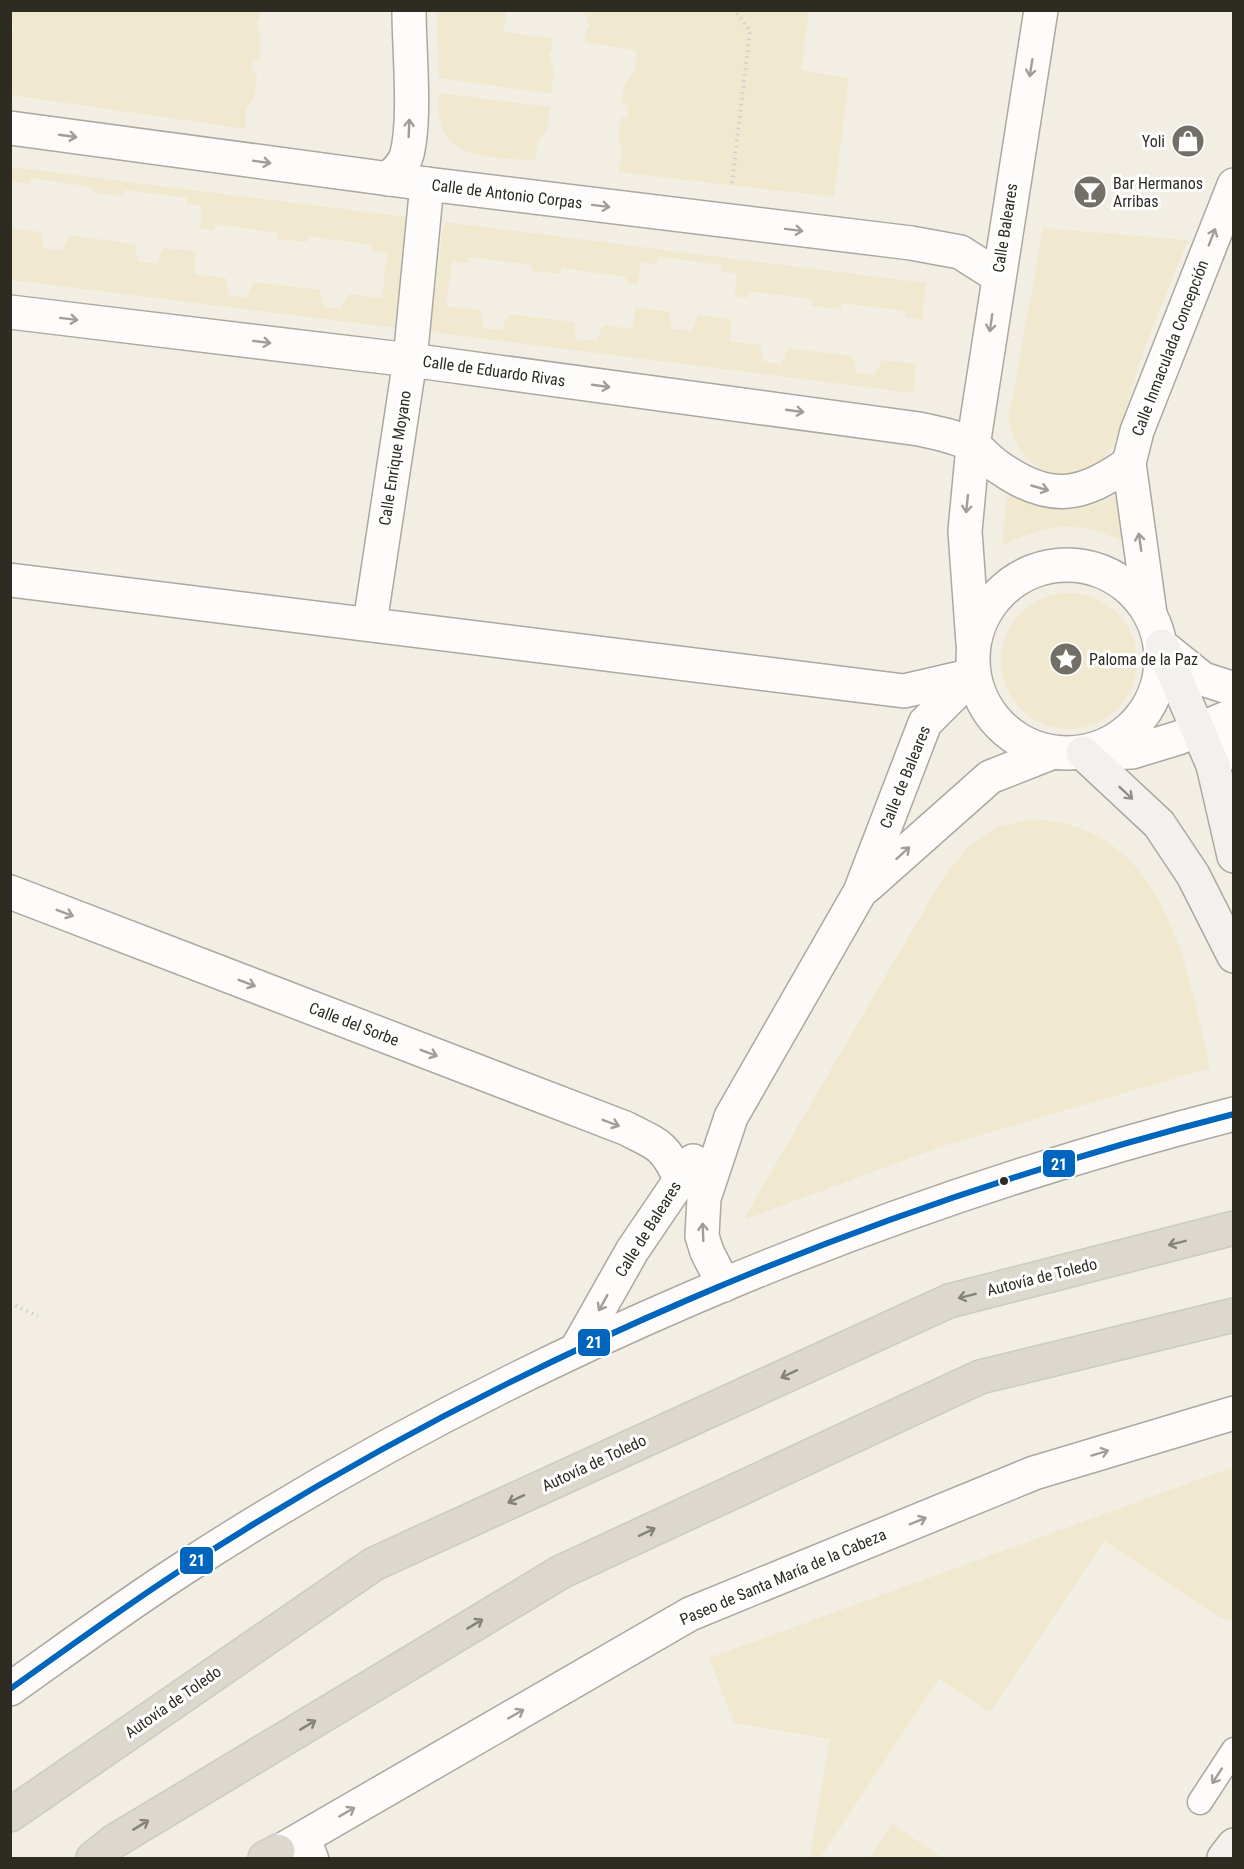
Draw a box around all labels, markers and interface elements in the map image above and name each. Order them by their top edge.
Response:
one-way arrow [1025,58,1036,78]
one-way arrow [404,118,415,138]
shop icon: Yoli [1170,123,1206,159]
one-way arrow [58,131,78,142]
place label: Yoli [1142,132,1165,151]
one-way arrow [251,157,271,168]
bar icon: Bar Hermanos Arribas [1072,174,1108,210]
place label: Bar Hermanos Arribas [1113,174,1203,211]
street label: Calle de Antonio Corpas [430,175,584,213]
street label: Calle Baleares [989,182,1021,274]
one-way arrow [590,201,610,212]
one-way arrow [784,225,804,236]
one-way arrow [1208,229,1219,247]
street label: Calle Inmaculada Concepción [1128,257,1212,439]
one-way arrow [985,313,996,332]
one-way arrow [58,314,78,325]
one-way arrow [252,337,272,348]
street label: Calle de Eduardo Rivas [422,352,566,390]
one-way arrow [591,380,611,391]
street label: Calle Enrique Moyano [375,389,415,527]
one-way arrow [784,406,804,417]
one-way arrow [1030,483,1049,494]
one-way arrow [961,494,972,514]
one-way arrow [1134,533,1145,553]
place icon: Paloma de la Paz [1048,641,1084,677]
place label: Paloma de la Paz [1089,650,1198,669]
street label: Calle de Baleares [876,723,934,831]
one-way arrow [1118,786,1133,800]
one-way arrow [895,846,910,860]
one-way arrow [55,909,74,920]
one-way arrow [237,978,256,989]
street label: Calle del Sorbe [306,998,402,1050]
one-way arrow [420,1048,438,1059]
one-way arrow [602,1118,620,1129]
line badge: 21 [1042,1149,1076,1178]
text: 21 [1051,1155,1067,1174]
unlabelled marker [998,1175,1010,1187]
street label: Calle de Baleares [611,1178,685,1280]
one-way arrow [698,1222,709,1242]
one-way arrow [1168,1237,1187,1249]
street label: Autovía de Toledo [985,1254,1099,1300]
one-way arrow [958,1290,977,1302]
one-way arrow [597,1294,609,1311]
line badge: 21 [577,1328,611,1357]
text: 21 [586,1333,602,1352]
one-way arrow [780,1369,798,1380]
street label: Autovía de Toledo [539,1431,649,1495]
one-way arrow [1090,1447,1109,1458]
one-way arrow [508,1493,526,1505]
one-way arrow [908,1515,926,1526]
street label: Paseo de Santa María de la Cabeza [677,1525,889,1629]
one-way arrow [637,1526,655,1538]
line badge: 21 [179,1546,214,1575]
text: 21 [189,1551,205,1570]
one-way arrow [466,1618,483,1630]
street label: Autovía de Toledo [121,1662,225,1742]
one-way arrow [507,1708,524,1720]
one-way arrow [299,1718,316,1730]
one-way arrow [1210,1767,1222,1784]
one-way arrow [338,1805,355,1817]
one-way arrow [132,1819,149,1831]

